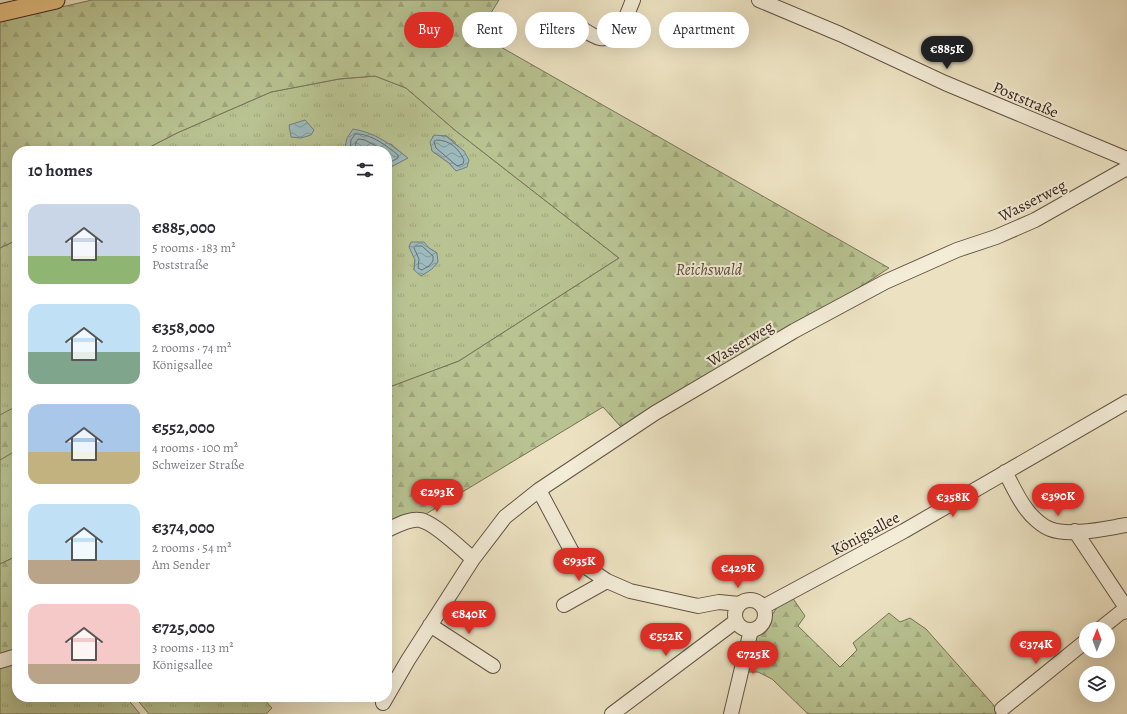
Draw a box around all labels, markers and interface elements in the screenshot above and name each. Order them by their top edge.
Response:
chip: Buy [404,12,454,48]
chip: Rent [462,12,517,48]
chip: Filters [525,12,589,48]
chip: New [597,12,651,48]
chip: Apartment [659,12,749,48]
pin: €885K [919,36,975,70]
text: €885K [930,40,964,57]
street label: Poststraße [989,76,1062,124]
text: 10 homes [28,159,93,182]
icon: filters [354,159,376,181]
street label: Wasserweg [994,174,1070,228]
text: €885,000 [152,216,216,239]
icon: home [60,220,108,268]
text: 5 rooms · 183 m² [152,239,236,256]
text: Poststraße [152,256,209,273]
park label: Reichswald [676,259,743,281]
street label: Wasserweg [702,315,778,373]
text: €358,000 [152,316,215,339]
icon: home [60,320,108,368]
text: 2 rooms · 74 m² [152,339,231,356]
text: Königsallee [152,356,213,373]
text: €552,000 [152,416,215,439]
icon: home [60,420,108,468]
text: 4 rooms · 100 m² [152,439,238,456]
text: Schweizer Straße [152,456,244,473]
pin: €293K [409,479,465,513]
text: €293K [420,483,454,500]
pin: €390K [1030,483,1086,517]
pin: €358K [925,484,981,518]
text: €390K [1041,487,1075,504]
text: €358K [936,488,970,505]
street label: Königsallee [827,507,904,561]
text: €374,000 [152,516,215,539]
icon: home [60,520,108,568]
text: 2 rooms · 54 m² [152,539,231,556]
pin: €935K [551,548,607,582]
text: €935K [562,552,596,569]
pin: €429K [710,555,766,589]
text: Am Sender [152,556,210,573]
text: €429K [721,559,755,576]
pin: €840K [441,601,497,635]
text: €840K [452,605,486,622]
text: €725,000 [152,616,215,639]
icon: home [60,620,108,668]
north arrow [1079,622,1115,658]
map controls [1079,622,1115,702]
pin: €552K [638,623,694,657]
text: €552K [649,627,683,644]
pin: €374K [1008,631,1064,665]
text: €374K [1019,635,1053,652]
text: 3 rooms · 113 m² [152,639,234,656]
pin: €725K [725,641,781,675]
text: €725K [736,645,770,662]
text: Königsallee [152,656,213,673]
button: layers [1079,666,1115,702]

